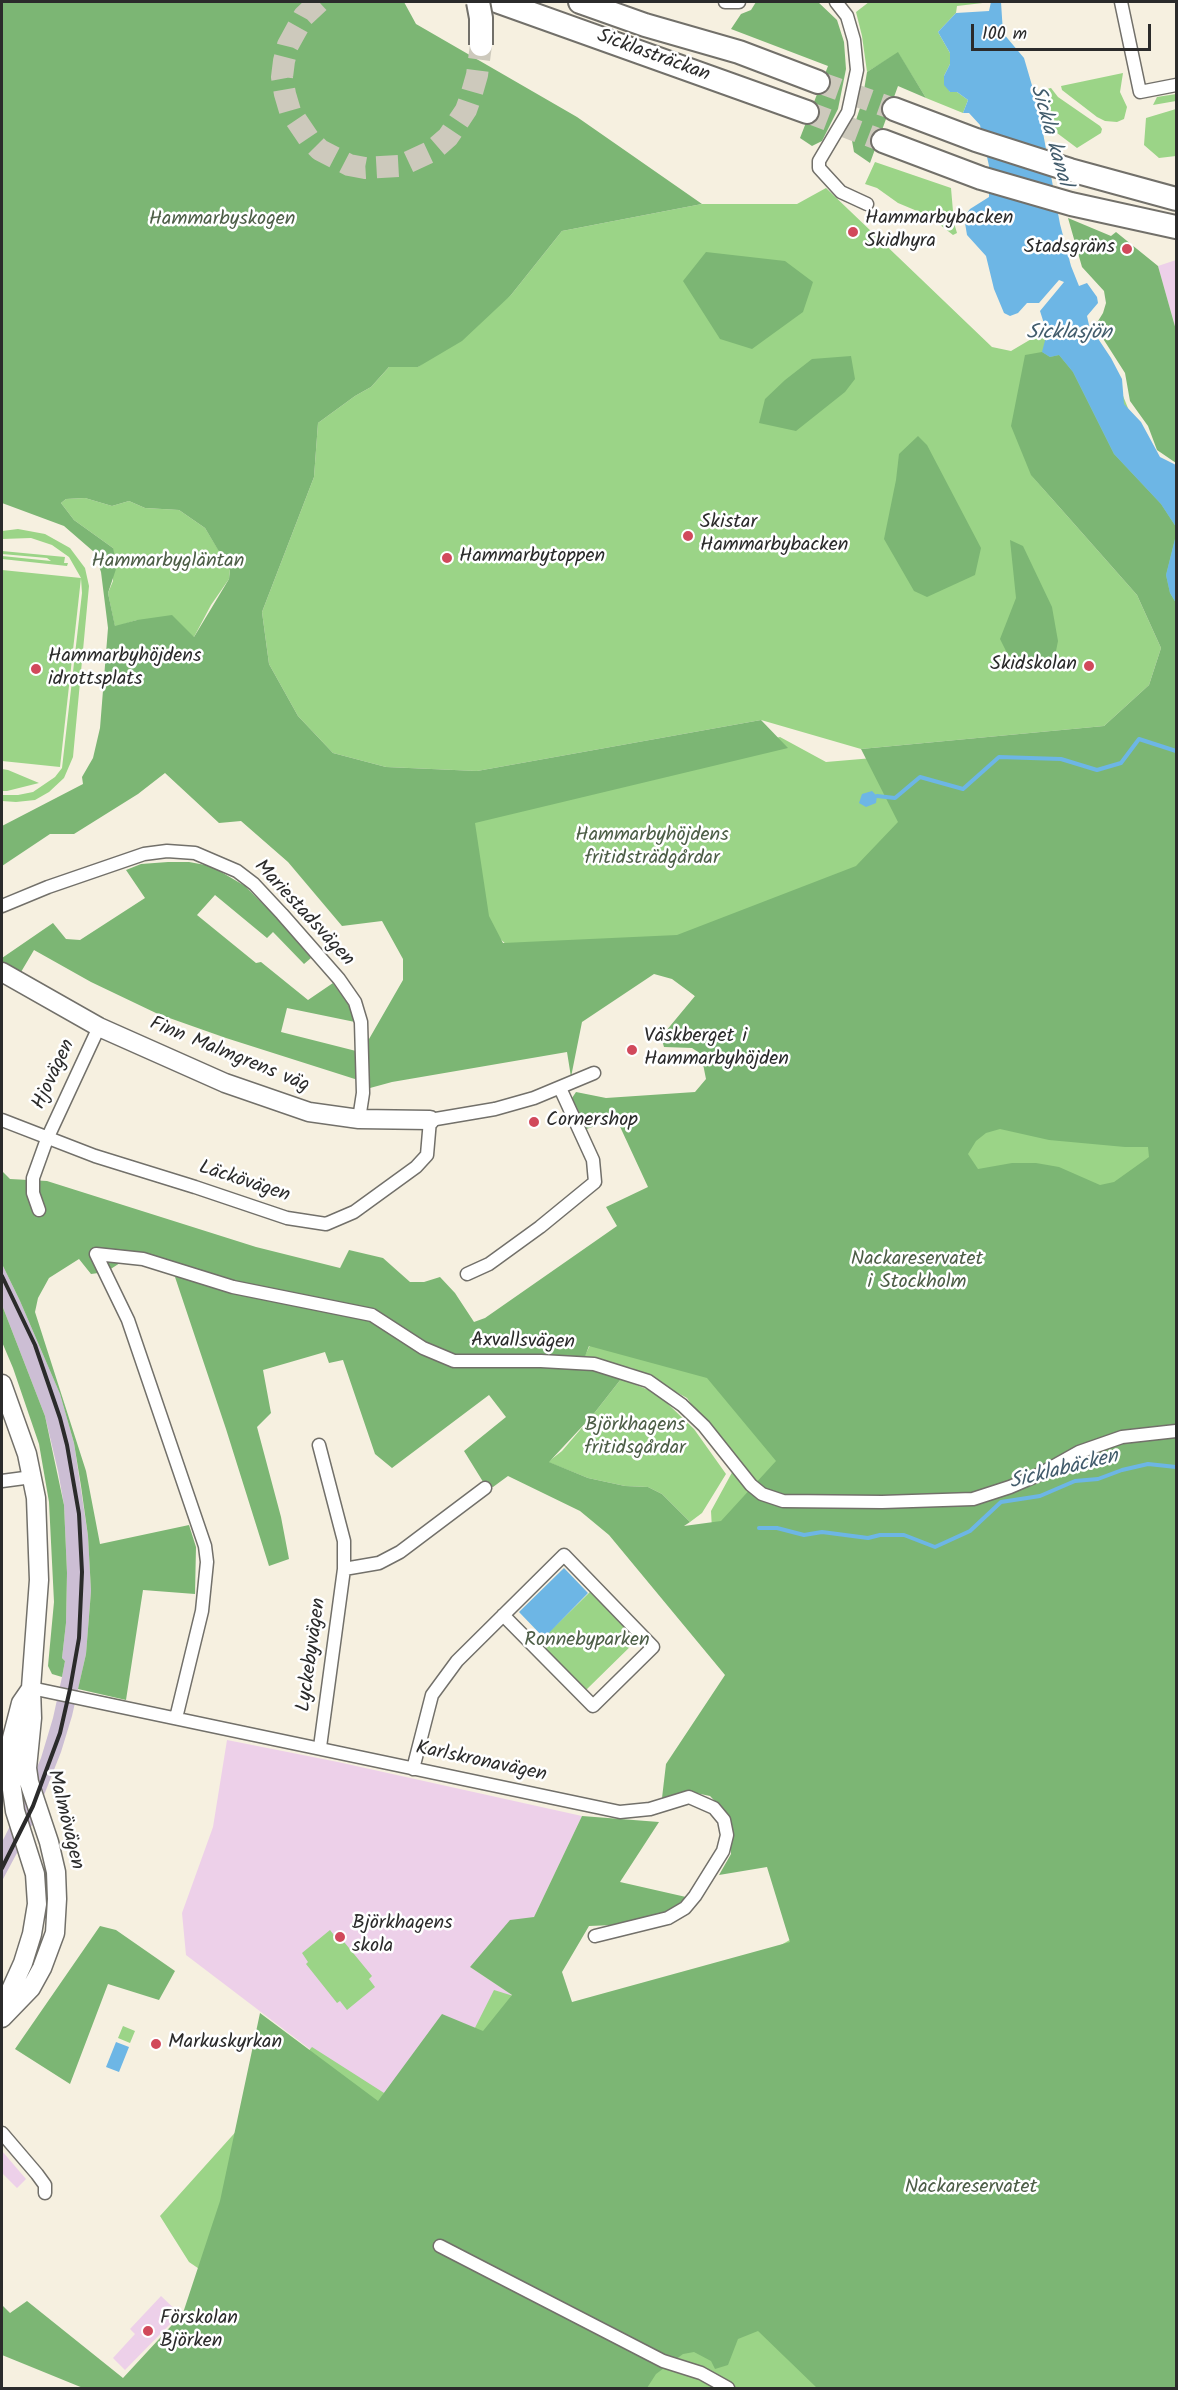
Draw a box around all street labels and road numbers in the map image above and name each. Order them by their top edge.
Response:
street label: Sicklasträckan [593,25,713,89]
street label: Mariestadsvägen [248,856,358,972]
street label: Finn Malmgrens väg [146,1013,312,1099]
street label: Hjovägen [28,1036,82,1114]
street label: Läckövägen [195,1157,293,1209]
street label: Axvallsvägen [471,1330,575,1356]
street label: Lyckebyvägen [293,1597,333,1713]
street label: Karlskronavägen [413,1737,549,1789]
street label: Malmövägen [40,1768,88,1872]

